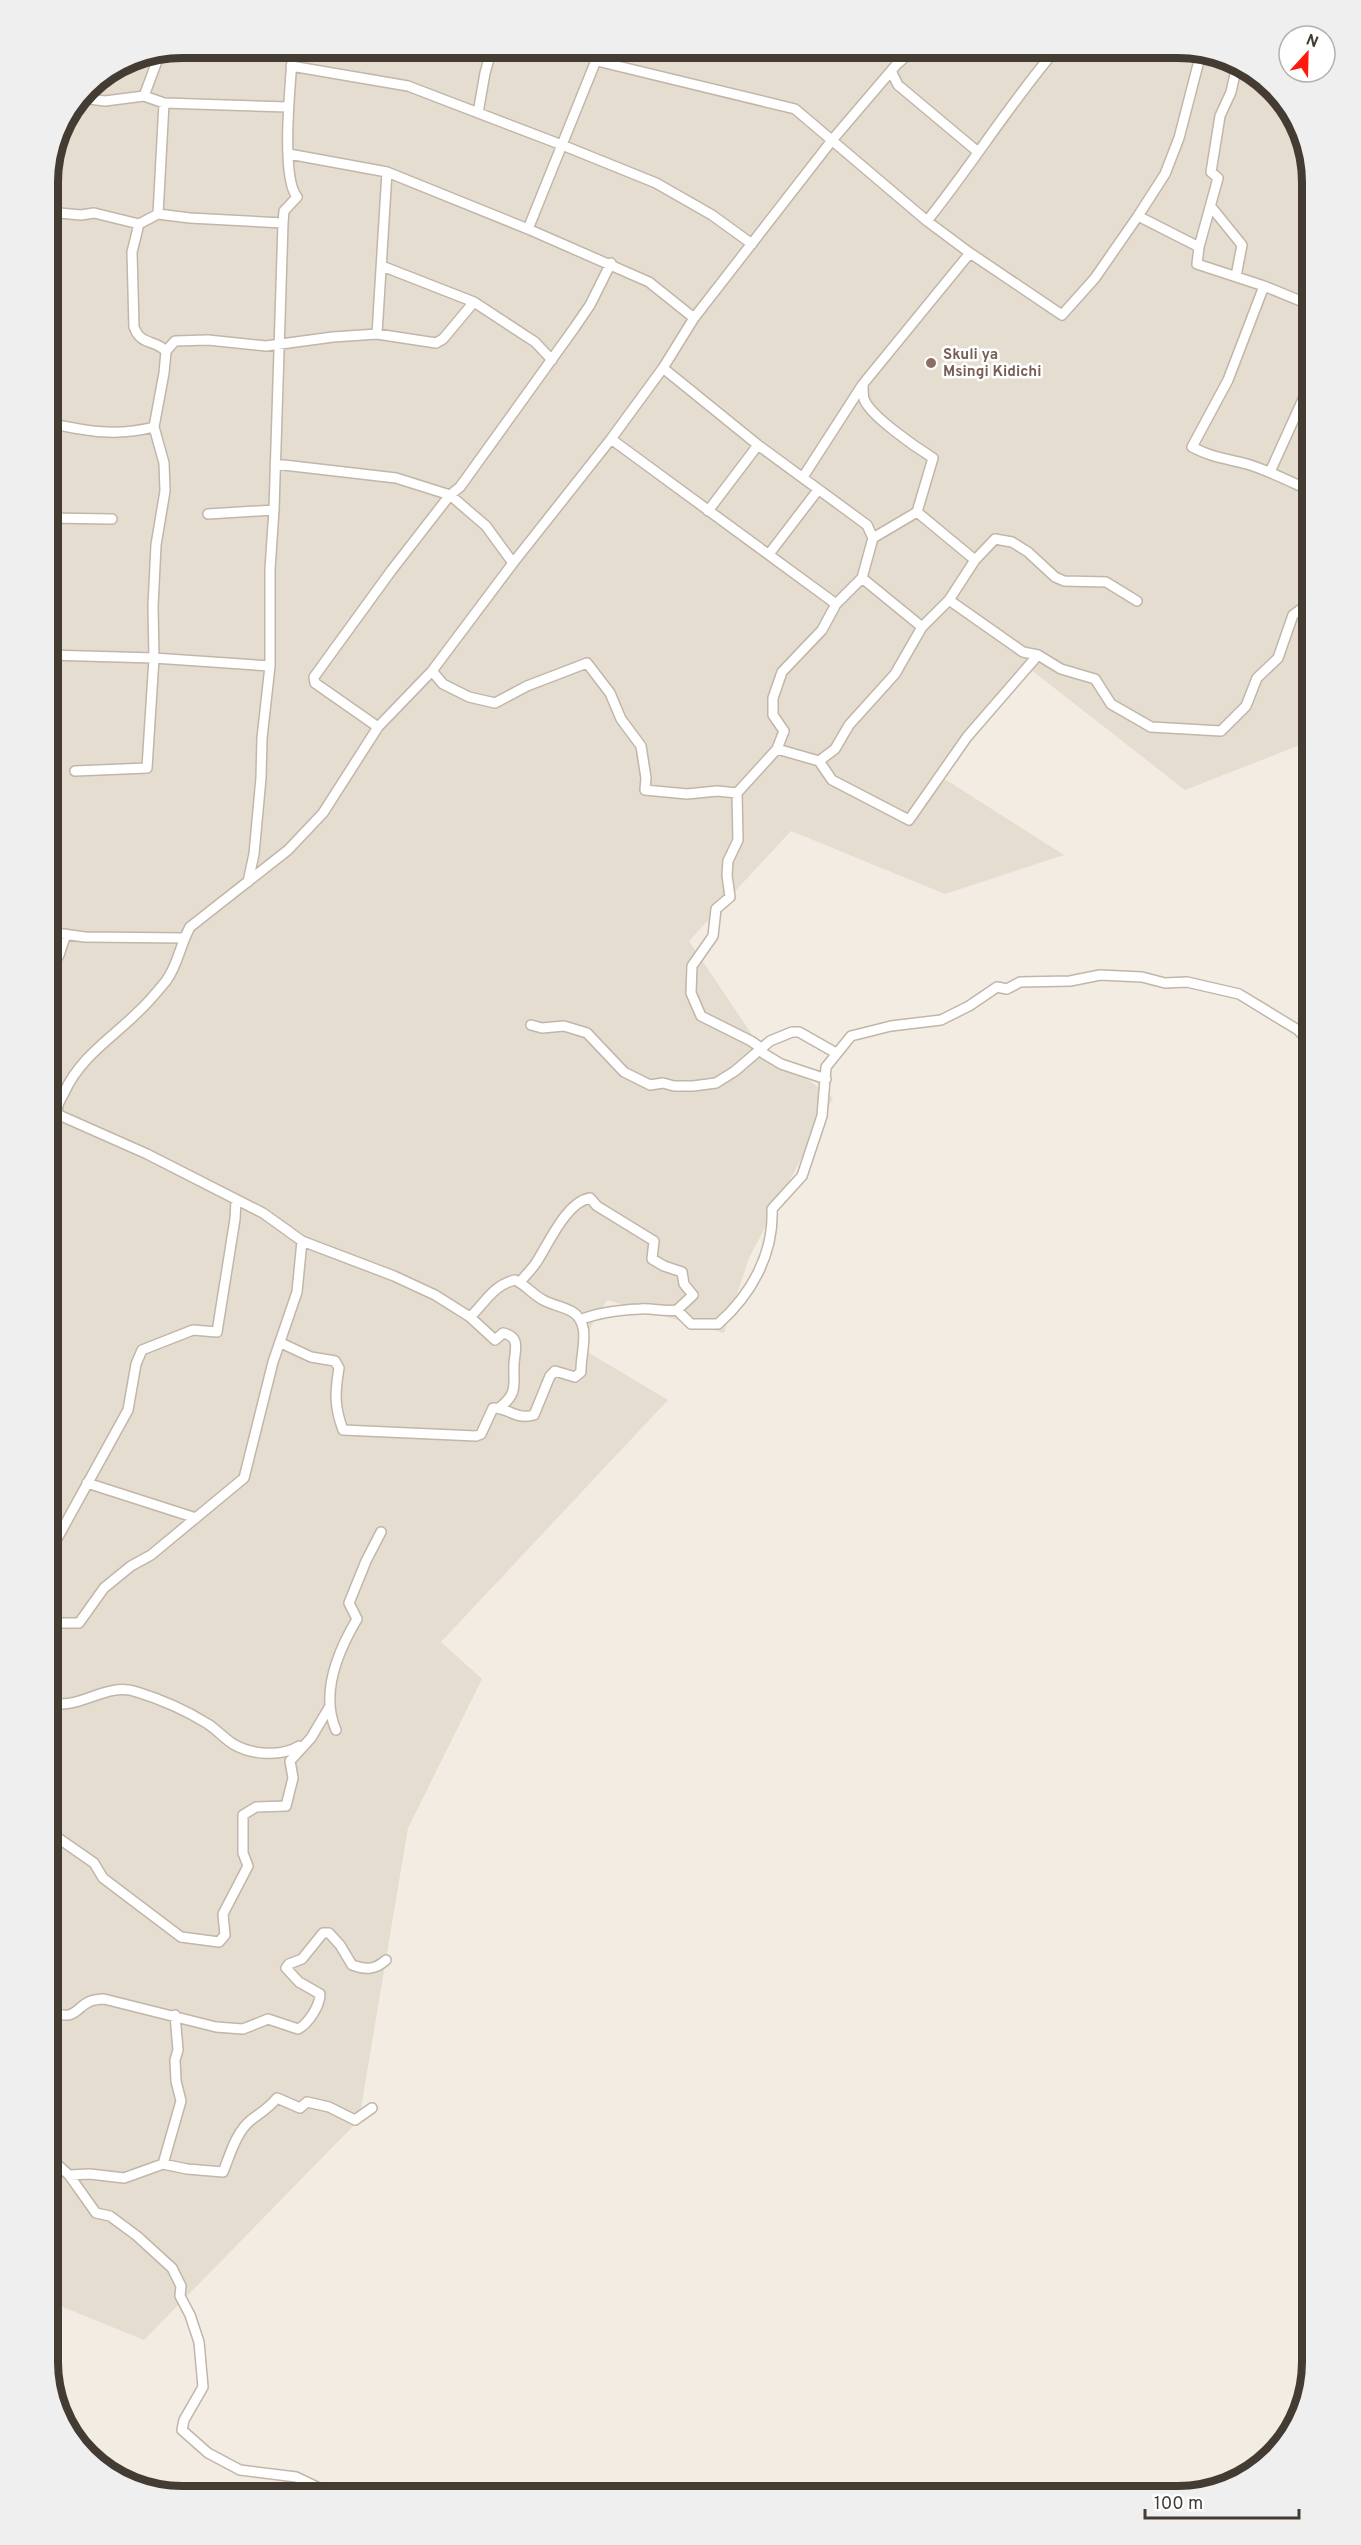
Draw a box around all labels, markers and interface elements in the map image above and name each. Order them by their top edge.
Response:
north arrow [1277,24,1337,84]
text: N [1303,31,1321,53]
place label: Skuli ya Msingi Kidichi [943,346,1041,382]
marker: Skuli ya Msingi Kidichi [924,356,938,370]
scale bar [1145,2482,1300,2520]
text: 100 m [1154,2493,1203,2516]

